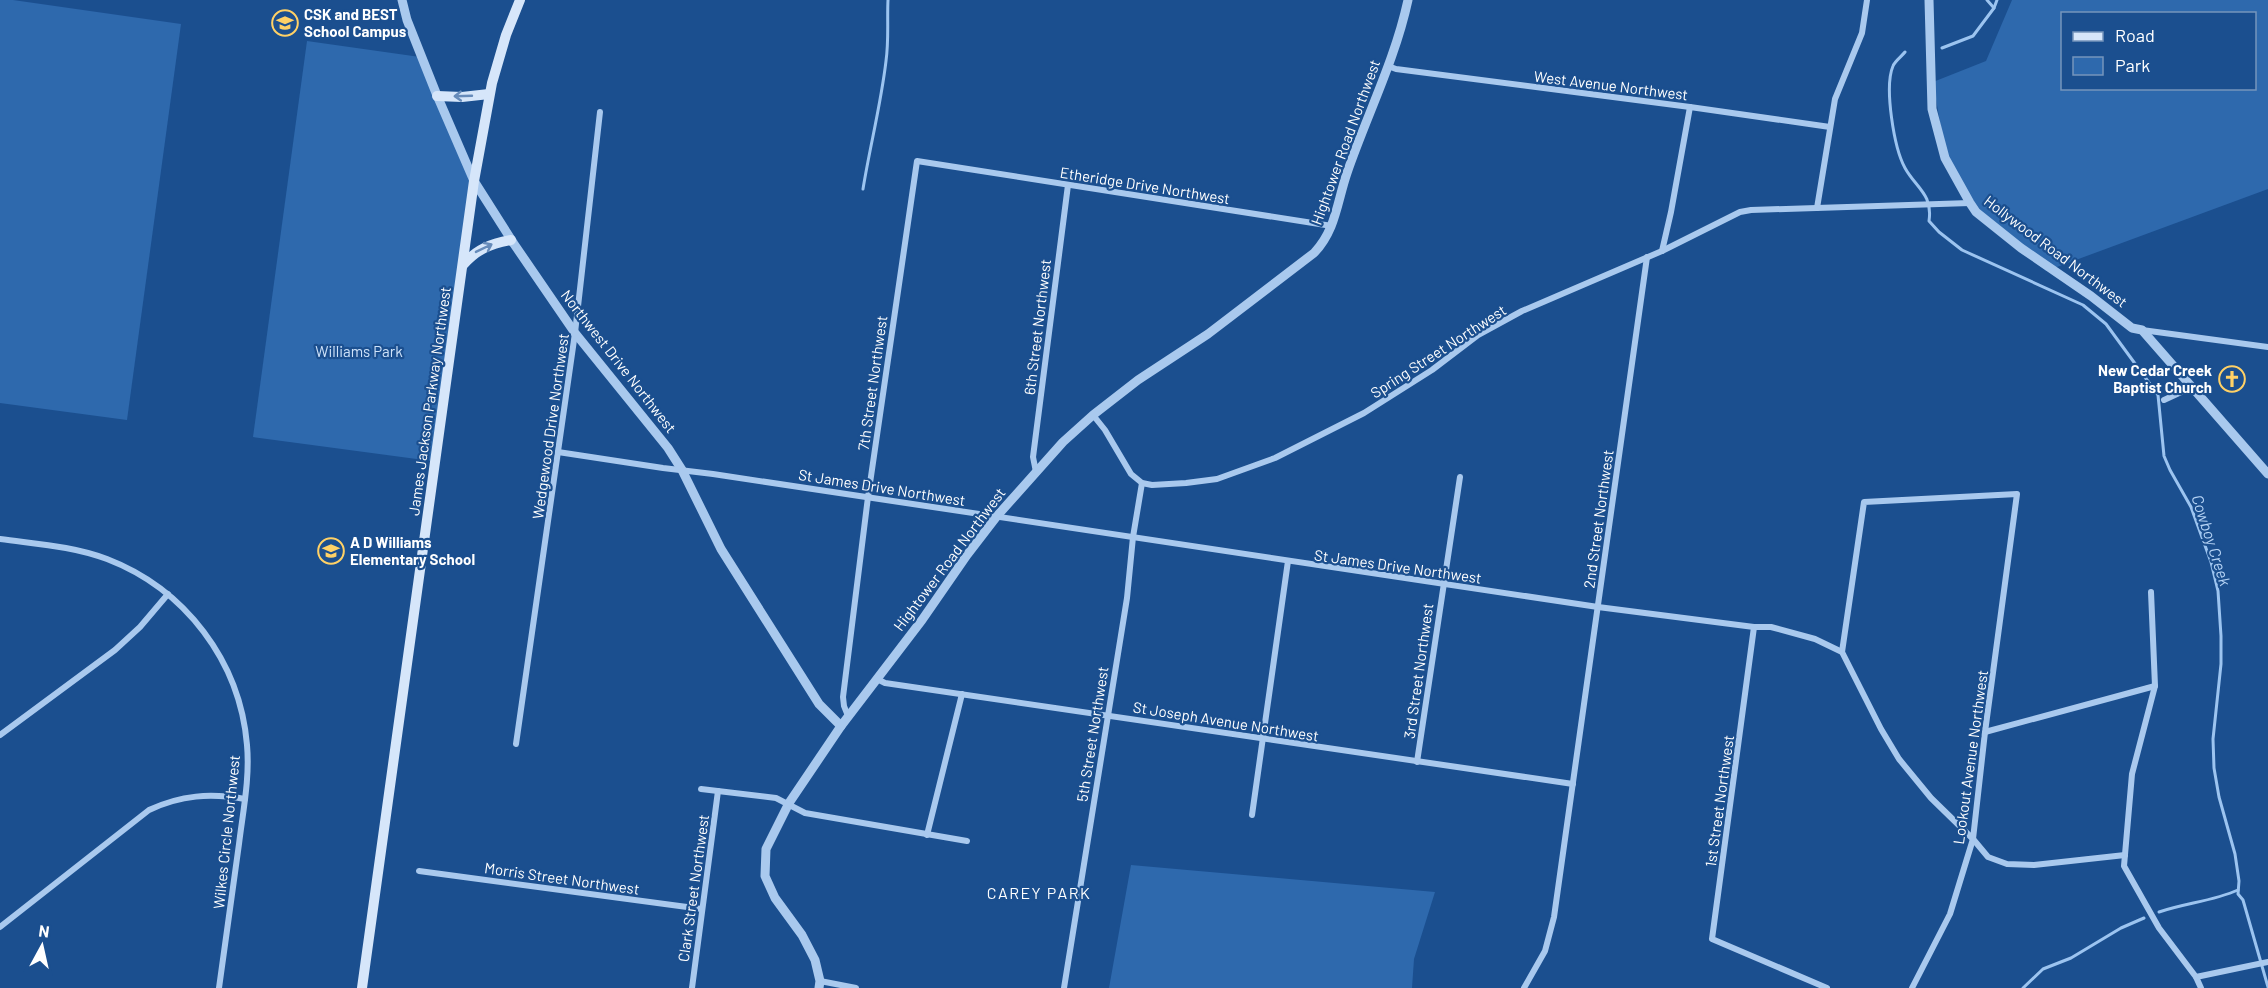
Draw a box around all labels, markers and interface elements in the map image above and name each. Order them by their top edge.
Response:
place label: CSK and BEST School Campus [304,5,407,40]
school or university icon: CSK and BEST School Campus [270,8,300,38]
legend [2061,12,2256,90]
text: Road [2115,24,2155,46]
text: Park [2115,54,2150,76]
street label: Hightower Road Northwest [1307,57,1383,227]
street label: West Avenue Northwest [1533,67,1689,103]
one-way arrow [454,90,474,102]
street label: Etheridge Drive Northwest [1059,163,1231,207]
street label: Hollywood Road Northwest [1981,191,2131,311]
one-way arrow [475,241,493,253]
street label: 6th Street Northwest [1020,258,1054,396]
street label: James Jackson Parkway Northwest [404,285,454,517]
street label: Northwest Drive Northwest [558,286,680,436]
street label: Spring Street Northwest [1367,300,1509,402]
street label: 7th Street Northwest [854,314,890,452]
street label: Wedgewood Drive Northwest [528,332,572,520]
park label: Williams Park [315,342,403,360]
place label: New Cedar Creek Baptist Church [2098,361,2212,396]
church icon: New Cedar Creek Baptist Church [2217,364,2247,394]
street label: 2nd Street Northwest [1579,449,1617,589]
street label: St James Drive Northwest [797,465,967,509]
street label: Hightower Road Northwest [889,484,1009,634]
water label: Cowboy Creek [2188,492,2236,588]
place label: A D Williams Elementary School [350,533,475,568]
school or university icon: A D Williams Elementary School [316,536,346,566]
street label: St James Drive Northwest [1313,545,1483,587]
street label: 3rd Street Northwest [1400,602,1436,740]
street label: 5th Street Northwest [1072,665,1112,803]
street label: Lookout Avenue Northwest [1949,669,1991,845]
street label: St Joseph Avenue Northwest [1132,697,1320,745]
street label: 1st Street Northwest [1701,734,1737,868]
street label: Wilkes Circle Northwest [209,754,243,910]
street label: Clark Street Northwest [674,813,712,963]
street label: Morris Street Northwest [483,858,641,898]
district label: CAREY PARK [987,883,1091,902]
north arrow [12,916,72,976]
text: N [38,921,51,941]

